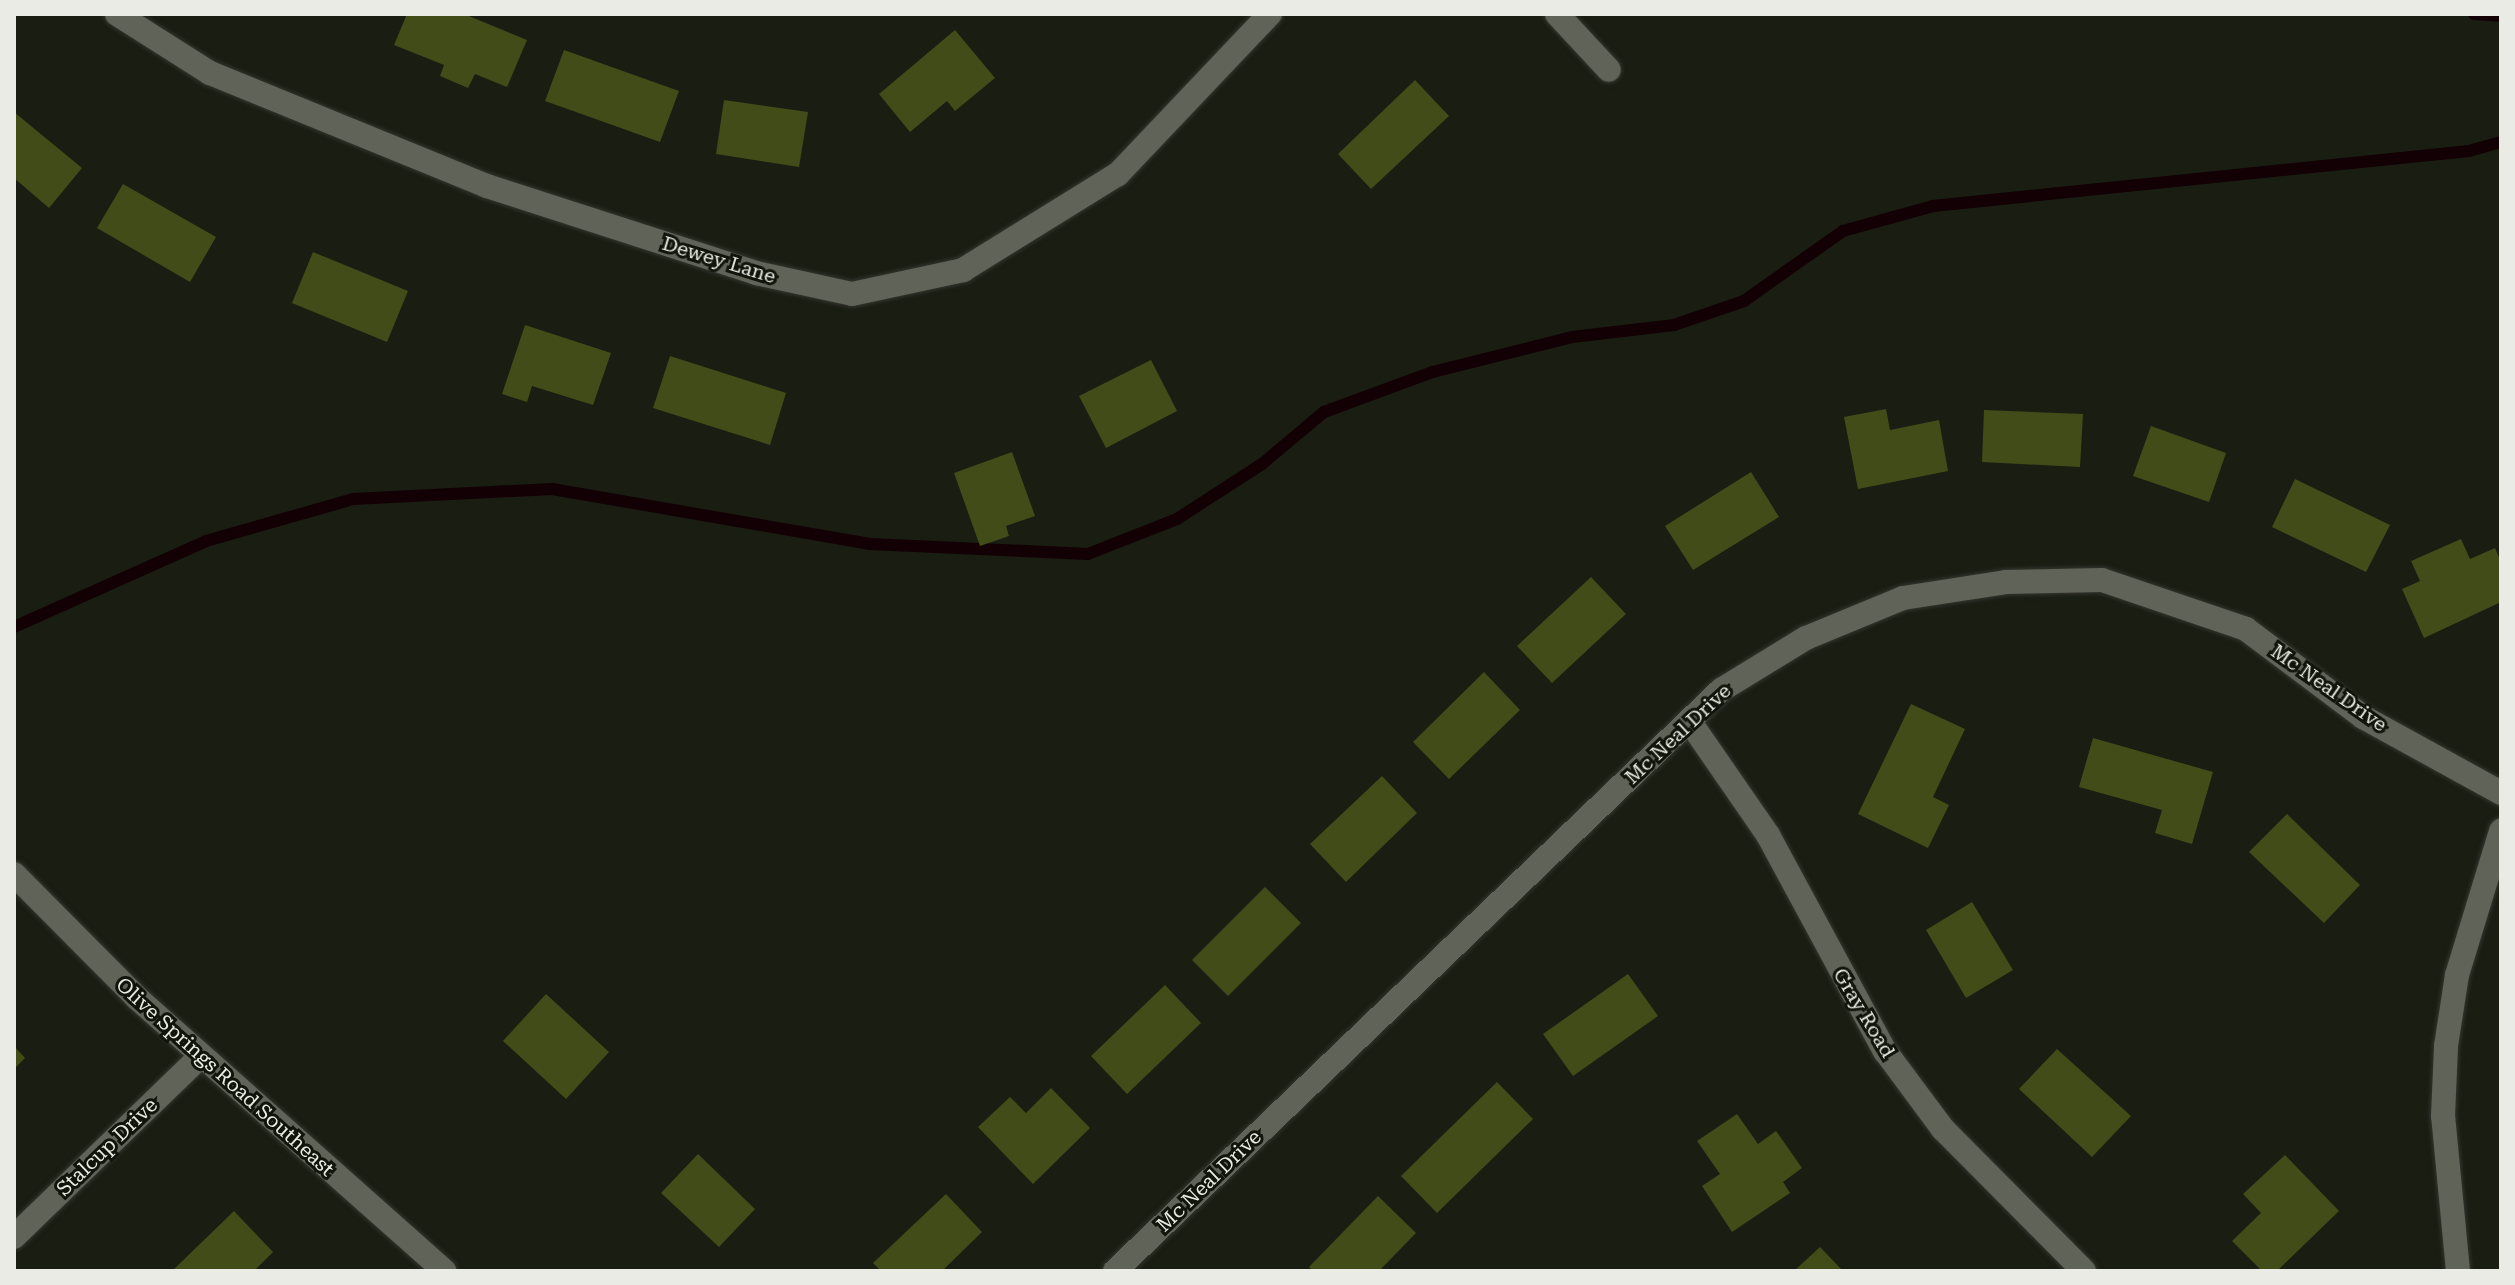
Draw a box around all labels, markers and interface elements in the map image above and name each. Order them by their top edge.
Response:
street label: Dewey Lane [659,231,779,289]
street label: Mc Neal Drive [2266,639,2392,737]
street label: Mc Neal Drive [1620,679,1736,789]
street label: Gray Road [1828,964,1900,1062]
street label: Olive Springs Road Southeast [111,973,339,1181]
street label: Stalcup Drive [52,1093,162,1201]
street label: Mc Neal Drive [1152,1125,1266,1237]

